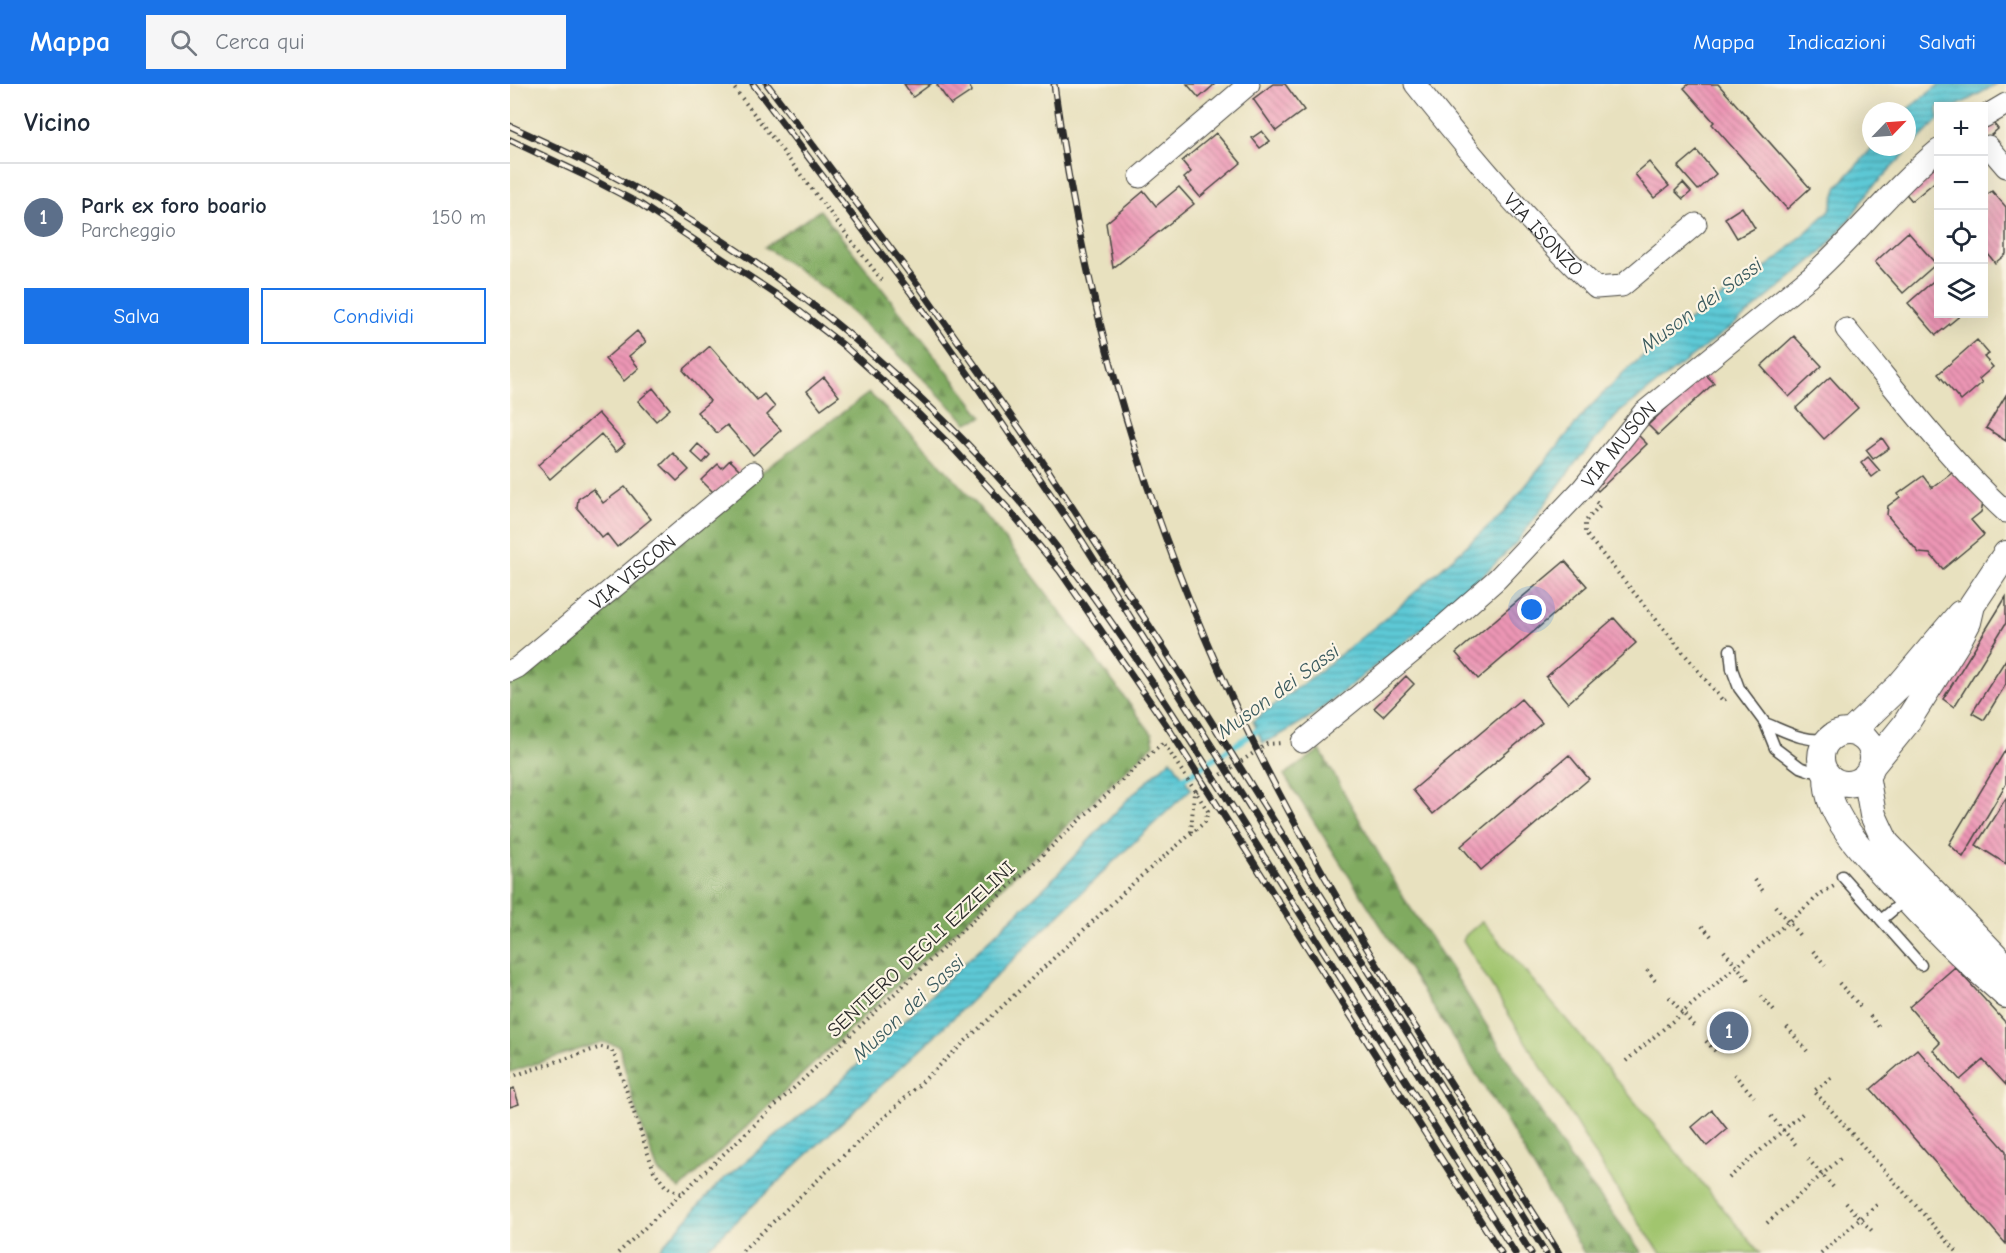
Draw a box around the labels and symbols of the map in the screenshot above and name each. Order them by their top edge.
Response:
north arrow [1862,102,1916,156]
street label: VIA ISONZO [1499,188,1588,281]
water label: Muson dei Sassi [1634,253,1767,358]
street label: VIA MUSON [1577,396,1660,492]
street label: VIA VISCON [585,529,680,614]
your location [1517,595,1546,624]
water label: Muson dei Sassi [1211,639,1344,744]
street label: SENTIERO DEGLI EZZELINI [823,856,1019,1042]
water label: Muson dei Sassi [846,950,969,1067]
pin: 1 [1710,1008,1748,1054]

